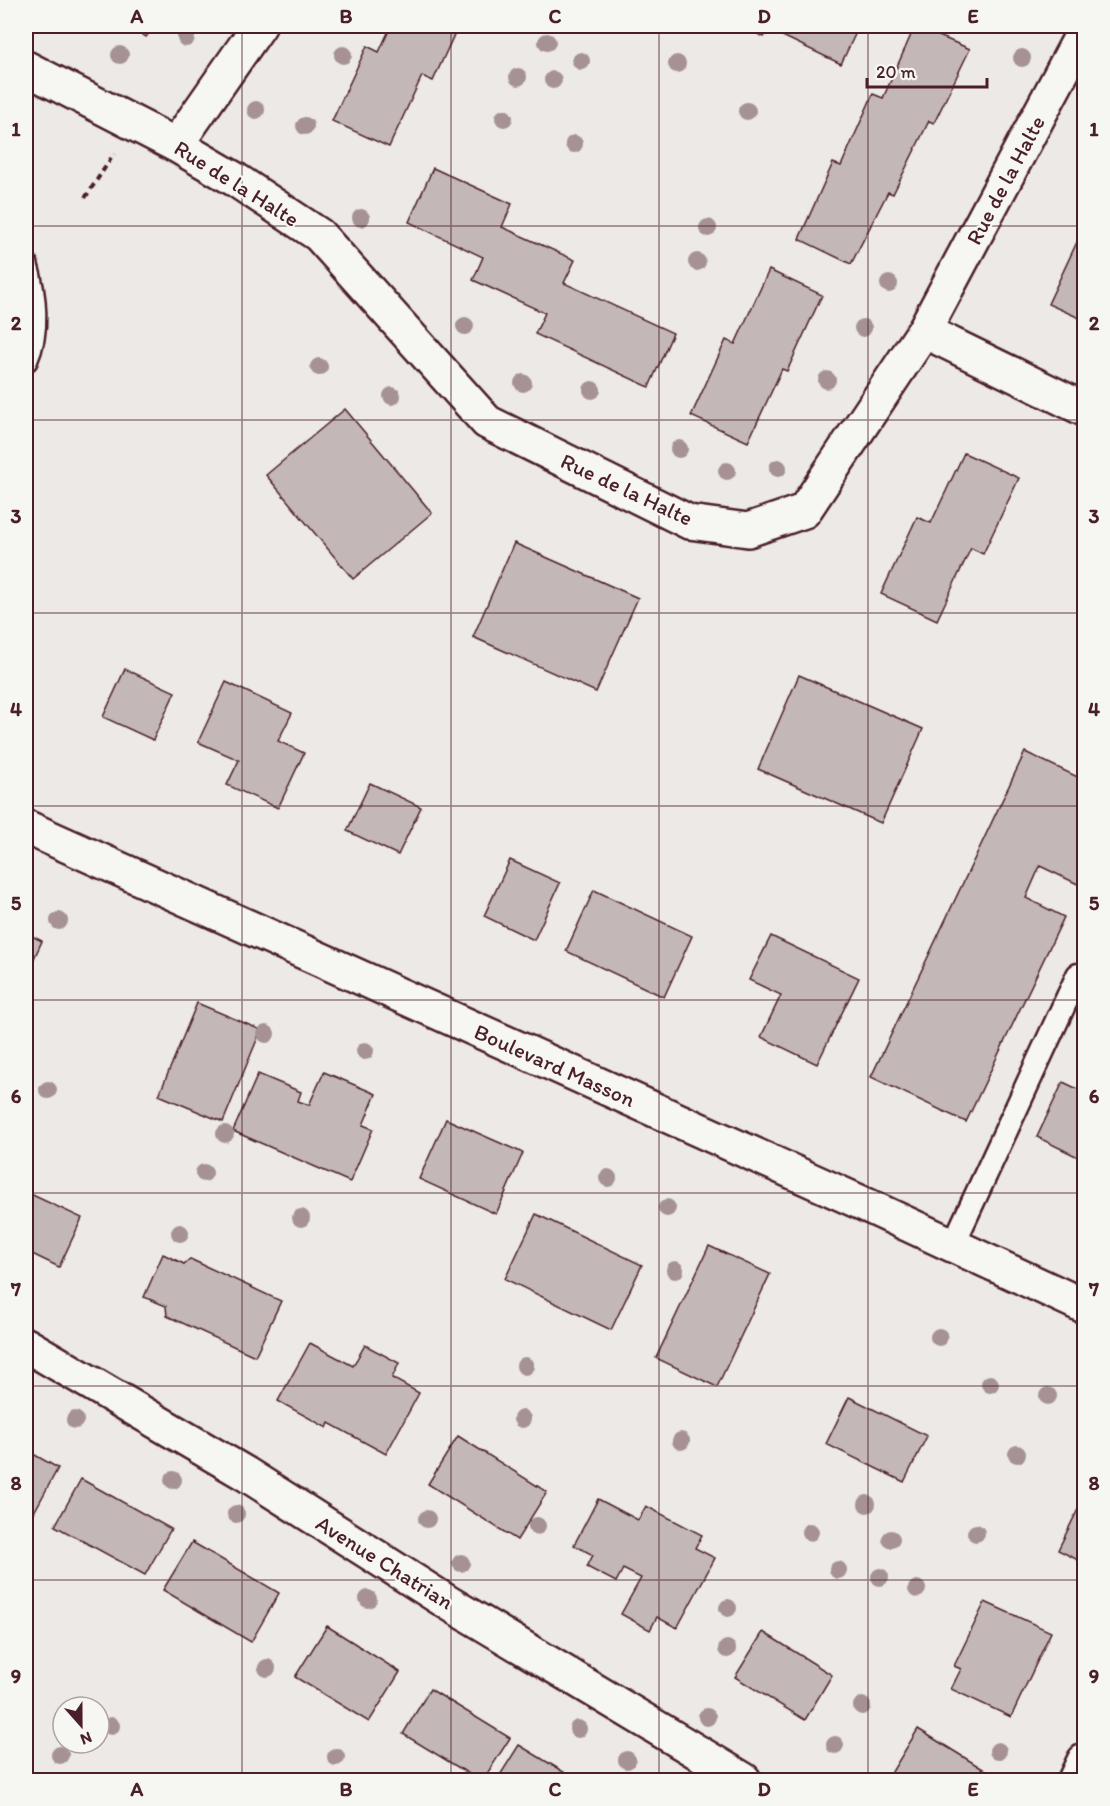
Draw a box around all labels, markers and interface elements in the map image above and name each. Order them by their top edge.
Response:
text: A [130,4,144,28]
text: B [340,4,353,28]
text: C [549,4,562,28]
text: D [757,4,771,28]
text: E [967,4,979,28]
scale bar [867,51,987,89]
text: 20 m [876,61,916,83]
street label: Rue de la Halte [960,111,1051,249]
text: 1 [11,117,21,141]
text: 1 [1089,117,1099,141]
street label: Rue de la Halte [169,134,304,233]
text: 2 [11,311,22,335]
text: 2 [1089,311,1100,335]
street label: Rue de la Halte [557,447,697,532]
text: 3 [11,504,22,528]
text: 3 [1089,504,1100,528]
text: 4 [10,697,22,721]
text: 4 [1088,697,1100,721]
text: 5 [11,891,22,915]
text: 5 [1089,891,1100,915]
street label: Boulevard Masson [470,1018,640,1113]
text: 6 [11,1084,22,1108]
text: 6 [1089,1084,1100,1108]
text: 7 [10,1277,21,1301]
text: 7 [1088,1277,1099,1301]
text: 8 [11,1471,22,1495]
text: 8 [1089,1471,1100,1495]
street label: Avenue Chatrian [311,1509,459,1616]
text: 9 [11,1664,21,1688]
text: 9 [1089,1664,1099,1688]
north arrow [51,1695,111,1755]
text: N [78,1728,95,1749]
text: A [130,1777,144,1801]
text: B [340,1777,353,1801]
text: C [549,1777,562,1801]
text: D [757,1777,771,1801]
text: E [967,1777,979,1801]

